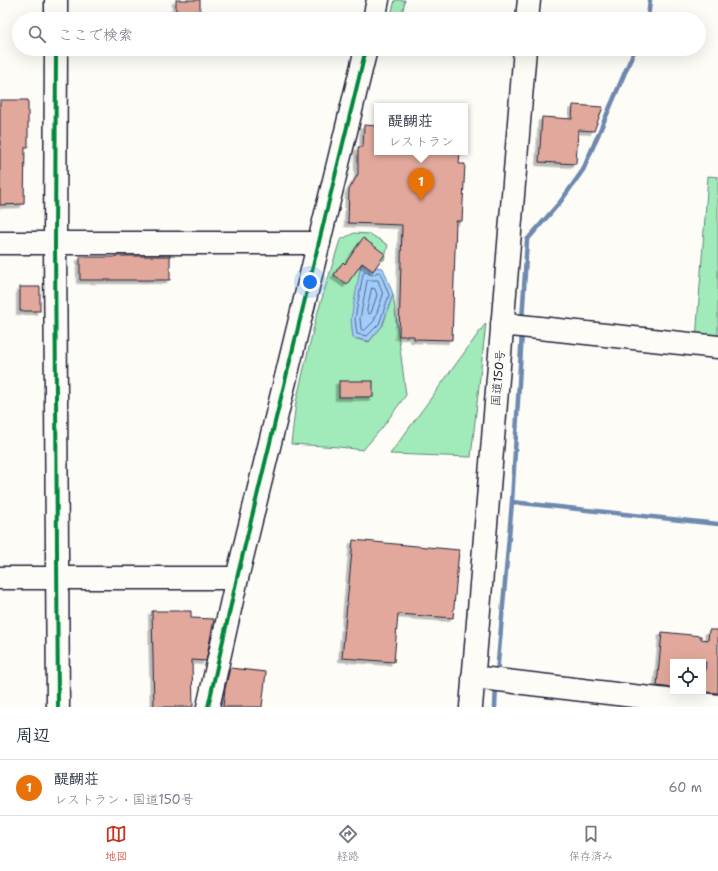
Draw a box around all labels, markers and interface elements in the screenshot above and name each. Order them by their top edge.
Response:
search box [12,12,706,56]
icon: search [26,23,48,45]
text: ここで検索 [58,25,133,45]
popup [374,103,468,155]
text: 醍醐荘 [388,111,433,131]
text: レストラン [388,133,454,150]
pin: 1 [408,168,434,201]
your location [300,272,320,292]
street label: 国道150号 [488,349,508,407]
map controls [670,659,706,695]
button: locate [670,659,706,695]
text: 周辺 [16,724,50,746]
text: 醍醐荘 [54,769,99,789]
text: 1 [26,779,32,796]
text: 60 m [669,779,702,796]
text: レストラン · 国道150号 [54,791,194,808]
tab: 地図 [105,823,127,864]
tab: 経路 [337,823,359,864]
tab: 保存済み [569,823,613,864]

